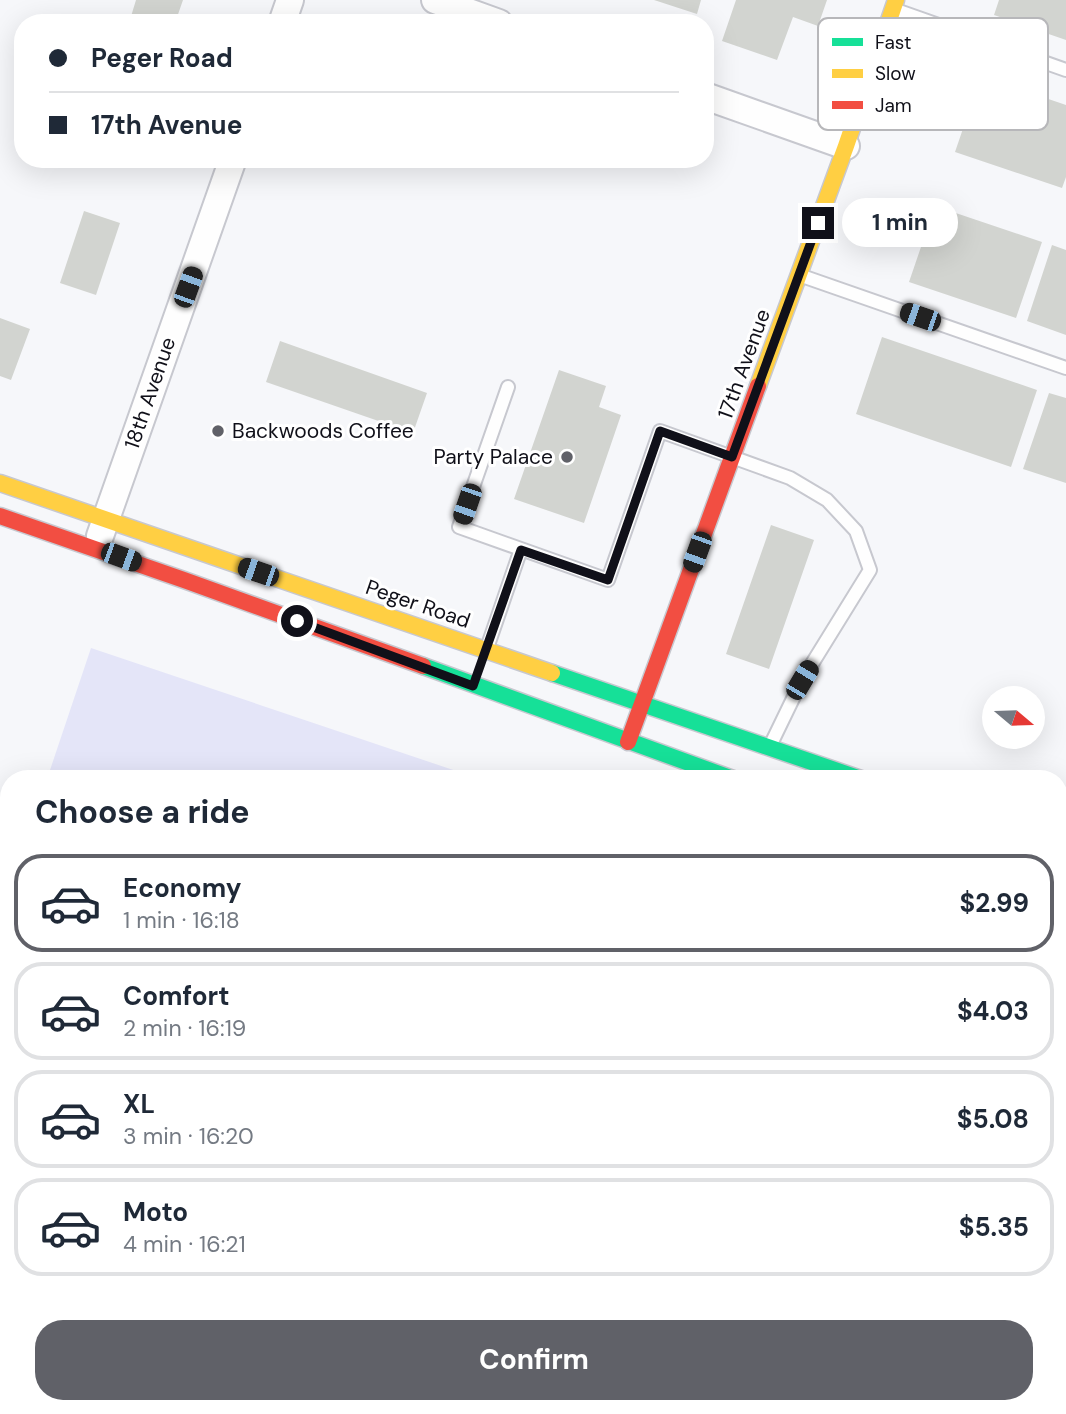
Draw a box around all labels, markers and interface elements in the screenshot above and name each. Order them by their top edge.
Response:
legend [818,18,1048,130]
text: Fast [875,30,911,55]
text: Peger Road [91,41,233,75]
text: Slow [875,61,916,86]
text: Jam [875,93,912,118]
text: 17th Avenue [91,108,242,142]
callout: 1 min [842,198,958,248]
route end [802,207,834,239]
text: 1 min [872,207,928,237]
car [171,264,206,310]
car [897,300,944,334]
street label: 17th Avenue [711,305,777,423]
street label: 18th Avenue [118,333,182,453]
place label: Backwoods Coffee [232,417,414,445]
marker: Backwoods Coffee [210,423,226,439]
place label: Party Palace [433,443,553,471]
marker: Party Palace [559,449,575,465]
car [451,481,484,527]
car [680,529,715,575]
car [98,540,145,574]
car [235,555,282,589]
street label: Peger Road [362,573,474,635]
route start [281,605,313,637]
car [783,657,822,703]
north arrow [982,686,1045,749]
map controls [982,686,1045,749]
text: Choose a ride [35,791,250,833]
text: Economy [123,871,241,905]
icon: car [39,872,102,935]
text: $2.99 [960,886,1029,920]
text: 1 min · 16:18 [123,905,240,935]
text: Comfort [123,979,229,1013]
icon: car [39,980,102,1043]
text: $4.03 [957,994,1029,1028]
text: 2 min · 16:19 [123,1013,246,1043]
text: XL [123,1087,155,1121]
icon: car [39,1088,102,1151]
text: $5.08 [957,1102,1029,1136]
text: 3 min · 16:20 [123,1121,254,1151]
text: Moto [123,1195,188,1229]
icon: car [39,1196,102,1259]
text: $5.35 [959,1210,1029,1244]
text: 4 min · 16:21 [123,1229,246,1259]
button: Confirm [35,1320,1033,1400]

